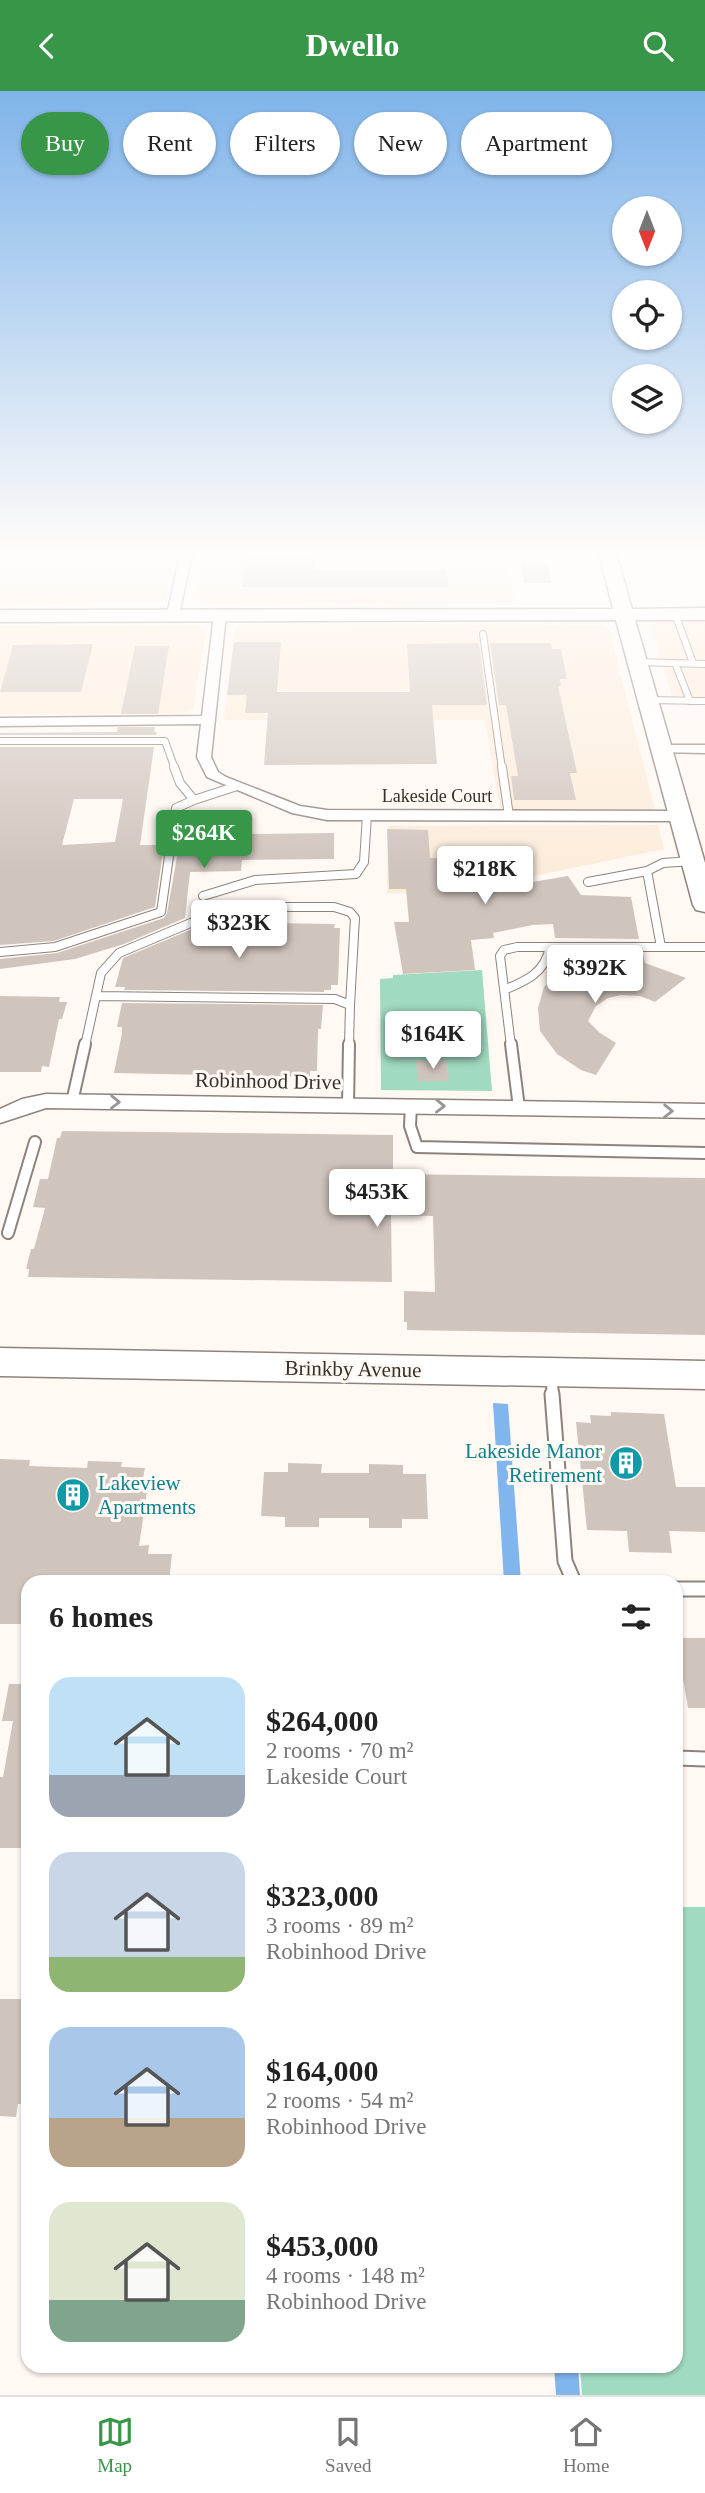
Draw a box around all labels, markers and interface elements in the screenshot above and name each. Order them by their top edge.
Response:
icon: back [28,27,66,65]
text: Dwello [305,27,400,63]
icon: search [639,27,677,65]
chip: Buy [21,112,109,175]
chip: Rent [123,112,216,175]
chip: Filters [230,112,340,175]
chip: New [354,112,447,175]
chip: Apartment [461,112,612,175]
north arrow [612,196,682,266]
map controls [612,196,682,434]
button: locate [612,280,682,350]
button: layers [612,364,682,434]
street label: Lakeside Court [382,786,492,806]
pin: $264K [155,811,253,870]
text: $264K [172,820,236,845]
pin: $218K [436,847,534,906]
text: $218K [453,856,517,881]
pin: $323K [190,901,288,960]
text: $323K [207,910,271,935]
pin: $392K [546,946,644,1005]
text: $392K [563,955,627,980]
pin: $164K [384,1011,482,1071]
text: $164K [401,1021,465,1046]
street label: Robinhood Drive [195,1068,341,1094]
one-way arrow [110,1094,120,1110]
one-way arrow [435,1099,446,1114]
one-way arrow [662,1103,673,1118]
pin: $453K [328,1169,426,1229]
text: $453K [345,1179,409,1204]
street label: Brinkby Avenue [284,1356,422,1382]
place label: Lakeside Manor Retirement [465,1439,602,1487]
building icon: Lakeside Manor Retirement [607,1444,645,1482]
place label: Lakeview Apartments [98,1471,196,1519]
building icon: Lakeview Apartments [54,1476,92,1514]
icon: filters [617,1598,655,1636]
text: 6 homes [49,1600,153,1633]
text: $264,000 [266,1704,379,1737]
icon: home [105,1705,189,1789]
text: 2 rooms · 70 m² [266,1738,413,1763]
text: Lakeside Court [266,1764,407,1789]
text: $323,000 [266,1879,379,1912]
icon: home [105,1880,189,1964]
text: 3 rooms · 89 m² [266,1913,413,1938]
text: Robinhood Drive [266,1939,426,1964]
text: $164,000 [266,2054,379,2087]
icon: home [105,2055,189,2139]
text: 2 rooms · 54 m² [266,2088,413,2113]
text: Robinhood Drive [266,2114,426,2139]
text: $453,000 [266,2229,379,2262]
icon: home [105,2230,189,2314]
text: 4 rooms · 148 m² [266,2263,425,2288]
text: Robinhood Drive [266,2289,426,2314]
tab: Map [96,2413,134,2477]
tab: Saved [325,2413,372,2477]
tab: Home [563,2413,609,2477]

